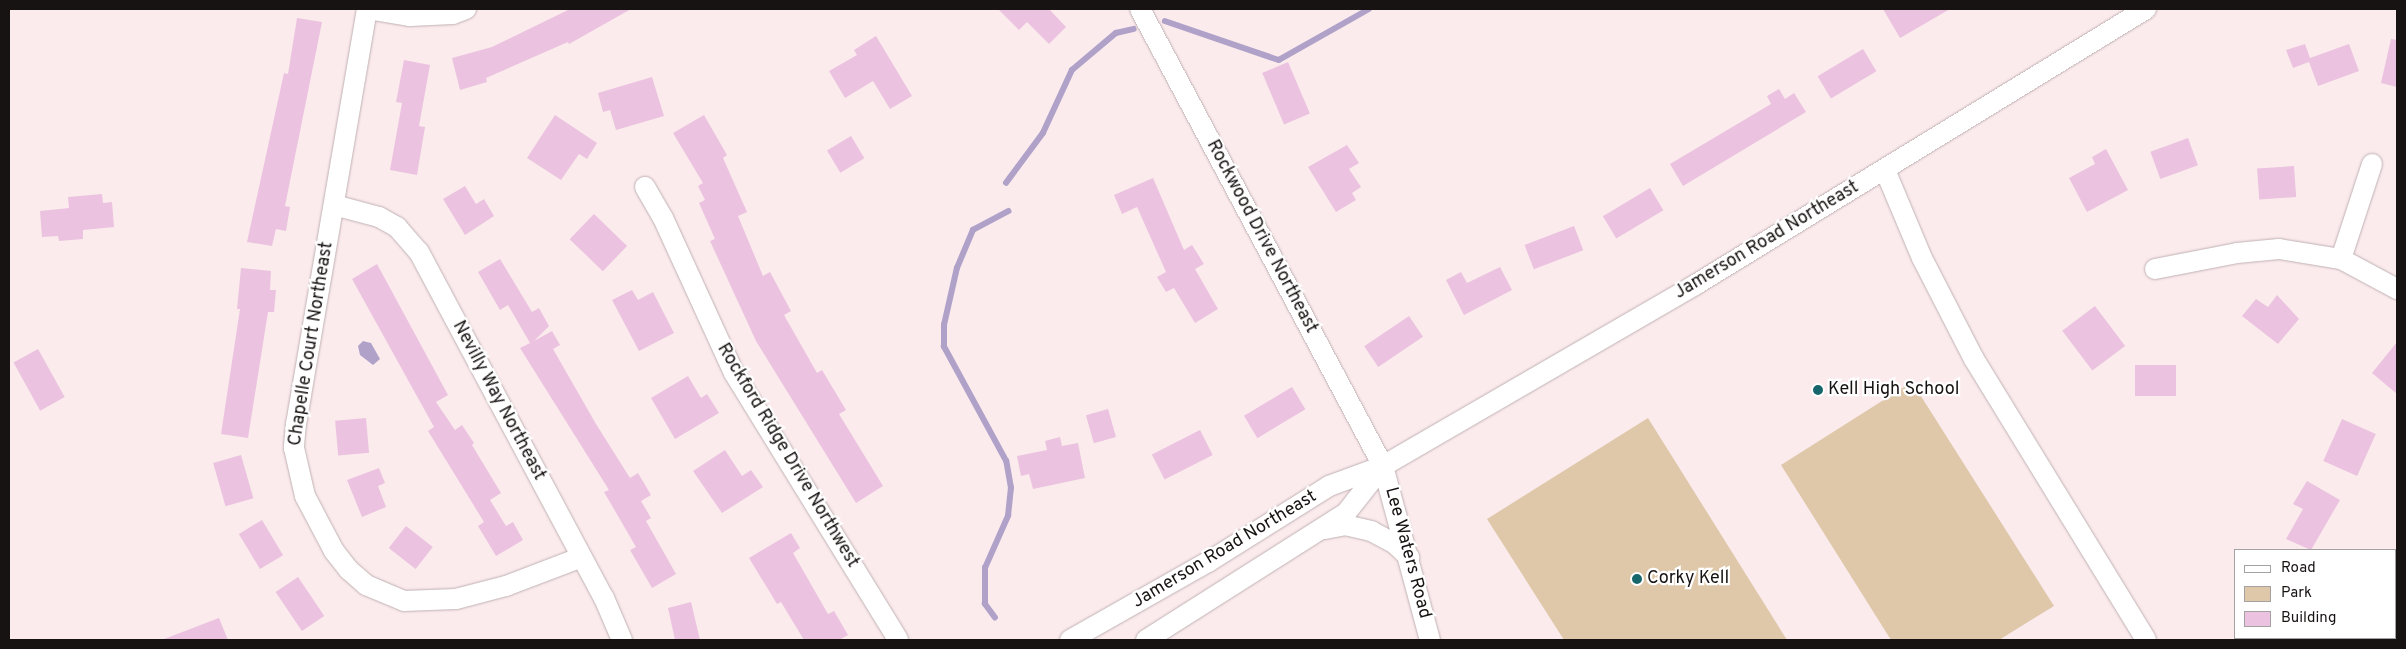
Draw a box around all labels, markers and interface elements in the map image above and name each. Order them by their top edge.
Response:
street label: Rockwood Drive Northeast [1201,137,1321,337]
street label: Jamerson Road Northeast [1671,177,1863,305]
street label: Chapelle Court Northeast [285,240,339,448]
street label: Nevilly Way Northeast [447,317,549,485]
street label: Rockford Ridge Drive Northwest [711,340,863,572]
place label: Kell High School [1828,379,1959,401]
marker: Kell High School [1812,384,1824,396]
street label: Lee Waters Road [1379,485,1435,621]
street label: Jamerson Road Northeast [1129,486,1321,614]
legend [2234,549,2396,639]
text: Road [2281,559,2316,578]
place label: Corky Kell [1647,568,1729,590]
marker: Corky Kell [1631,573,1643,585]
text: Park [2281,584,2312,603]
text: Building [2281,609,2336,628]

